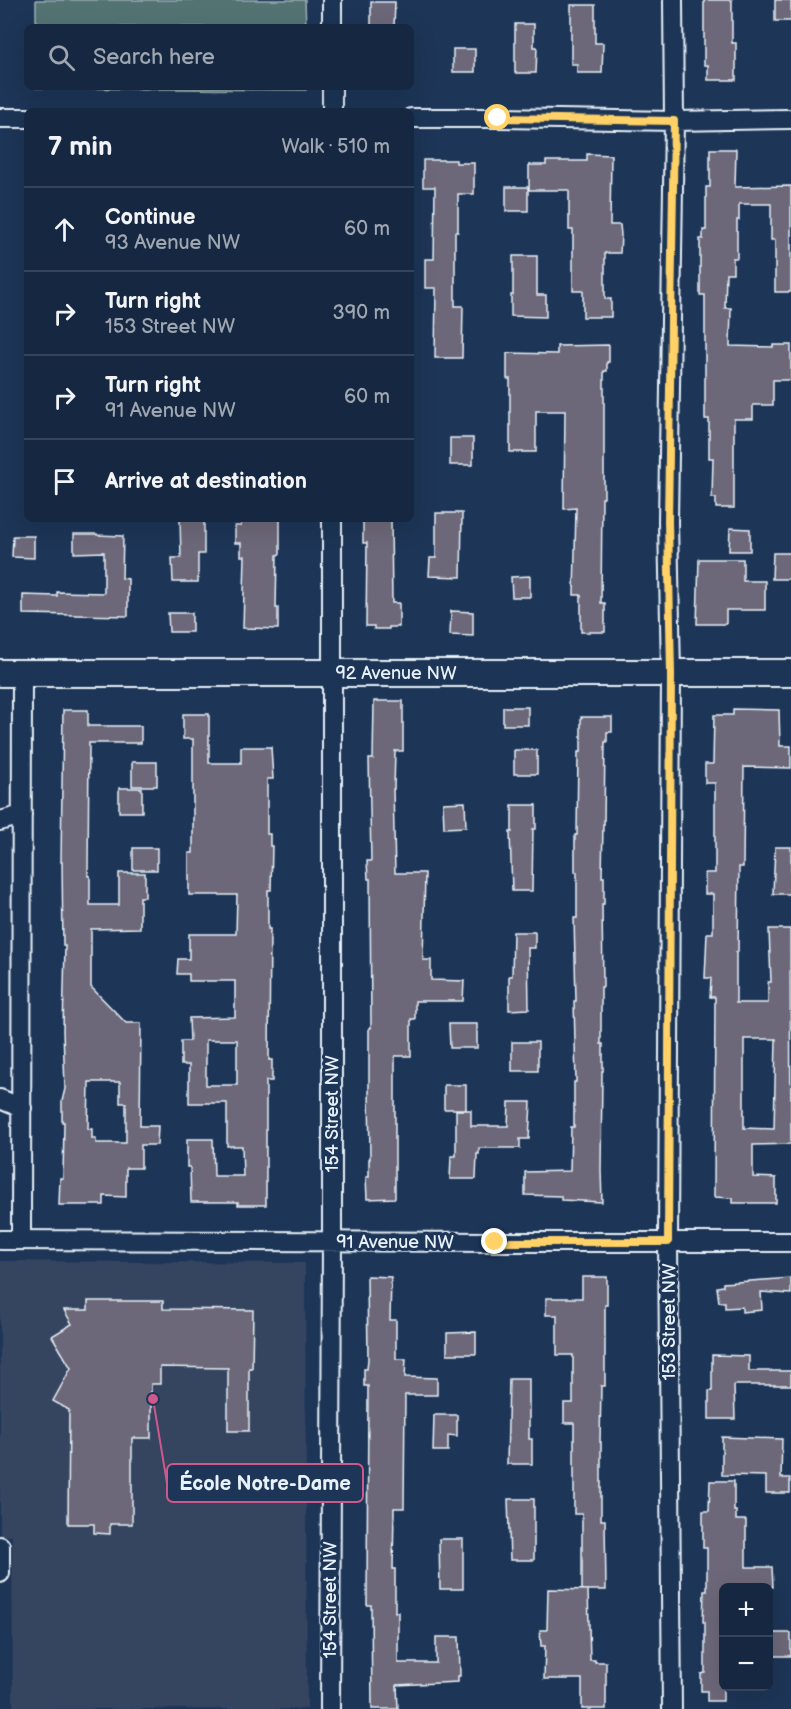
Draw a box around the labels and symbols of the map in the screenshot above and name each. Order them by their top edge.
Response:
route start [484,104,510,130]
street label: 92 Avenue NW [335,663,457,684]
street label: 154 Street NW [322,1055,343,1173]
route end [481,1228,507,1254]
street label: 91 Avenue NW [336,1232,454,1253]
street label: 153 Street NW [659,1263,680,1381]
callout: École Notre-Dame [167,1464,363,1502]
text: École Notre-Dame [179,1470,351,1496]
street label: 154 Street NW [320,1541,341,1659]

